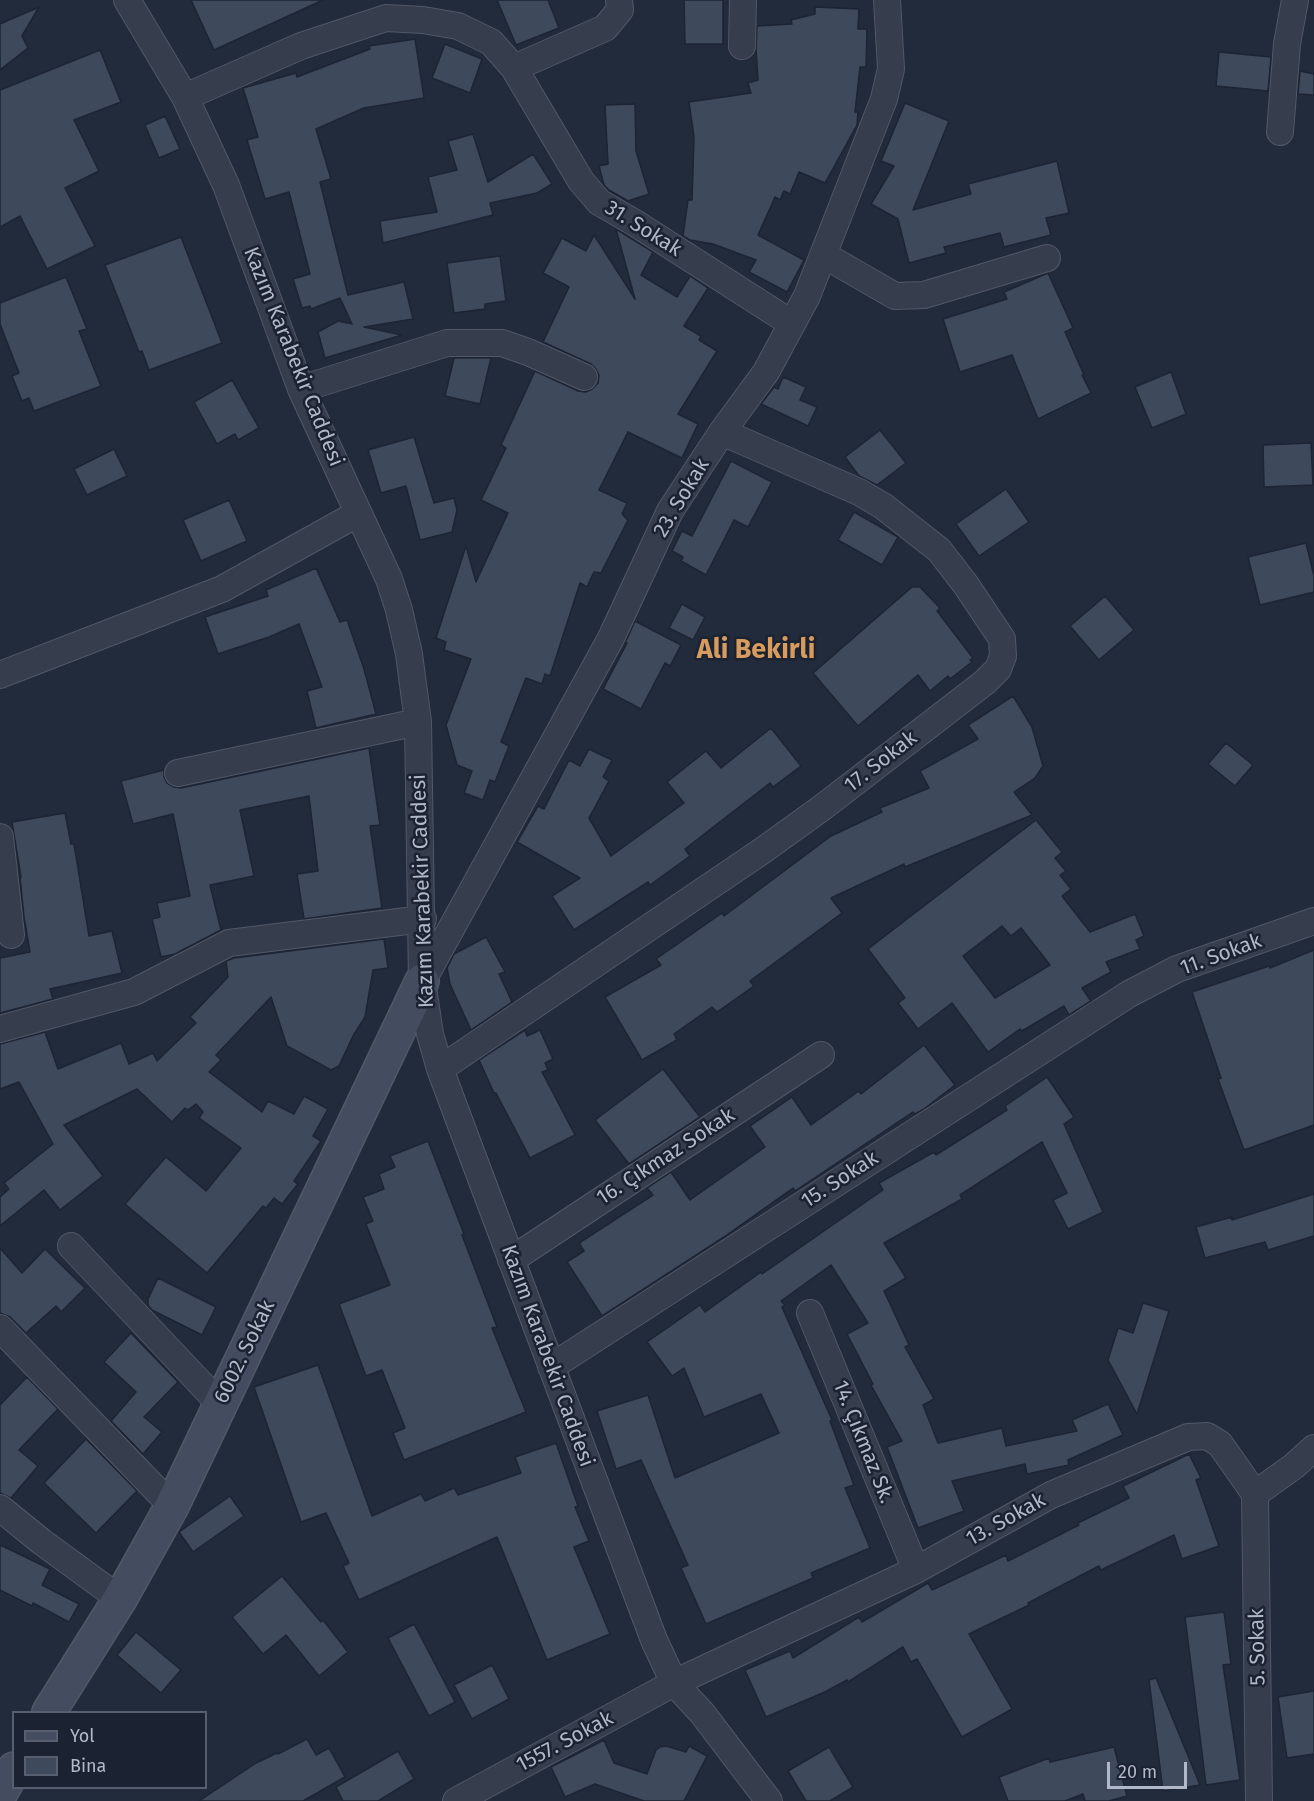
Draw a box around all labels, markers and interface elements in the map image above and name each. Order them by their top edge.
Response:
street label: 31. Sokak [600,196,686,262]
street label: Kazım Karabekir Caddesi [237,244,349,470]
street label: 23. Sokak [649,454,715,542]
district label: Ali Bekirli [697,634,815,666]
street label: 17. Sokak [840,726,922,798]
street label: Kazım Karabekir Caddesi [406,773,440,1009]
street label: 11. Sokak [1177,929,1265,981]
street label: 16. Çıkmaz Sokak [592,1103,740,1211]
street label: 15. Sokak [797,1146,883,1214]
street label: Kazım Karabekir Caddesi [495,1242,599,1470]
street label: 6002. Sokak [209,1296,281,1408]
street label: 14. Çıkmaz Sk. [827,1377,899,1507]
street label: 13. Sokak [962,1488,1050,1552]
street label: 5. Sokak [1245,1608,1271,1686]
street label: 1557. Sokak [512,1706,618,1778]
legend [12,1711,207,1789]
text: Yol [70,1725,95,1747]
scale bar [1110,1750,1190,1788]
text: Bina [70,1755,106,1777]
text: 20 m [1118,1761,1157,1783]

